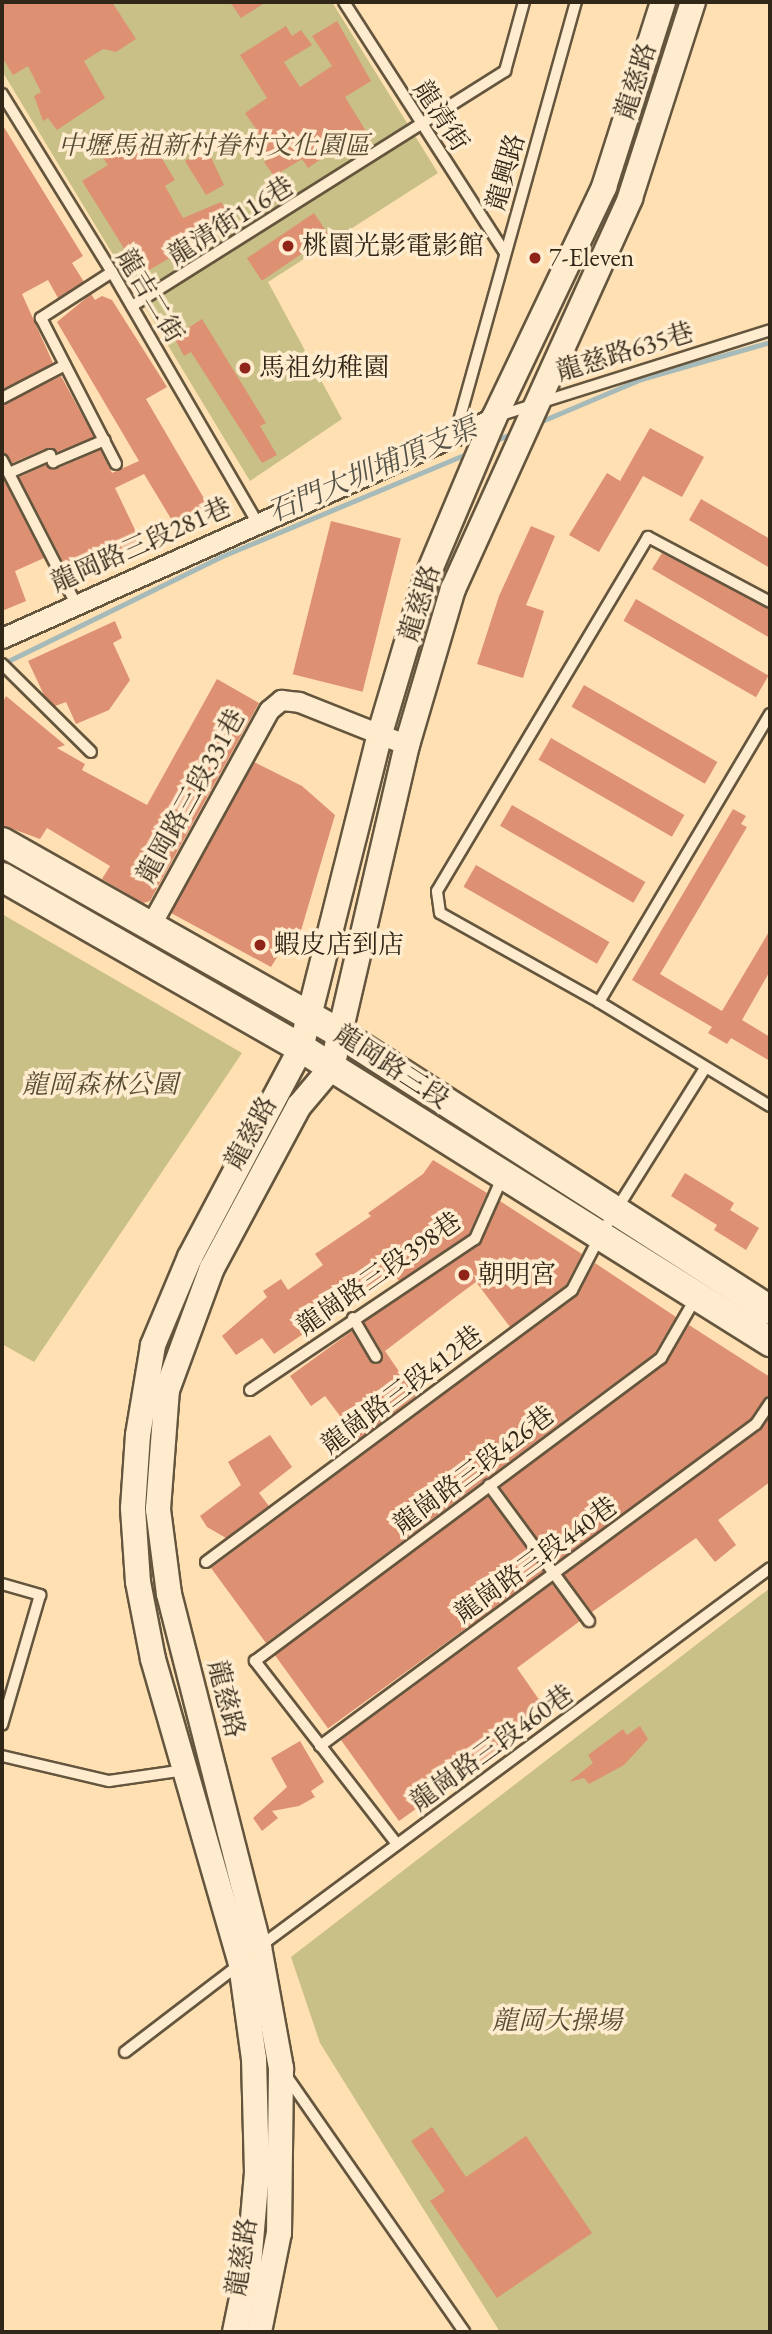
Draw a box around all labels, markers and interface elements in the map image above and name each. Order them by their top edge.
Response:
street label: 龍慈路 [609,39,663,123]
street label: 龍清街 [407,75,475,157]
park label: 中壢馬祖新村眷村文化園區 [58,130,370,162]
street label: 龍興路 [480,130,532,214]
street label: 龍清街116巷 [163,170,299,272]
place label: 桃園光影電影館 [302,230,484,262]
marker: 桃園光影電影館 [280,238,296,254]
place label: 7-Eleven [549,242,634,274]
street label: 龍吉二街 [110,243,190,349]
marker: 7-Eleven [527,250,543,266]
street label: 龍慈路635巷 [553,316,697,388]
place label: 馬祖幼稚園 [259,352,389,384]
marker: 馬祖幼稚園 [237,360,253,376]
water label: 石門大圳埔頂支渠 [262,410,482,528]
street label: 龍岡路三段281巷 [46,491,236,599]
street label: 龍慈路 [393,561,447,645]
street label: 龍岡路三段331巷 [130,704,252,888]
place label: 蝦皮店到店 [274,929,404,961]
marker: 蝦皮店到店 [252,937,268,953]
street label: 龍岡路三段 [329,1019,455,1115]
park label: 龍岡森林公園 [22,1069,178,1101]
street label: 龍慈路 [218,1091,284,1175]
street label: 龍崗路三段398巷 [291,1206,467,1342]
place label: 朝明宮 [478,1259,556,1291]
marker: 朝明宮 [456,1267,472,1283]
street label: 龍崗路三段412巷 [315,1319,489,1461]
street label: 龍崗路三段426巷 [387,1399,561,1541]
street label: 龍崗路三段440巷 [449,1491,623,1629]
street label: 龍慈路 [201,1657,251,1741]
street label: 龍崗路三段460巷 [405,1679,579,1817]
park label: 龍岡大操場 [492,2005,622,2037]
street label: 龍慈路 [220,2216,264,2298]

